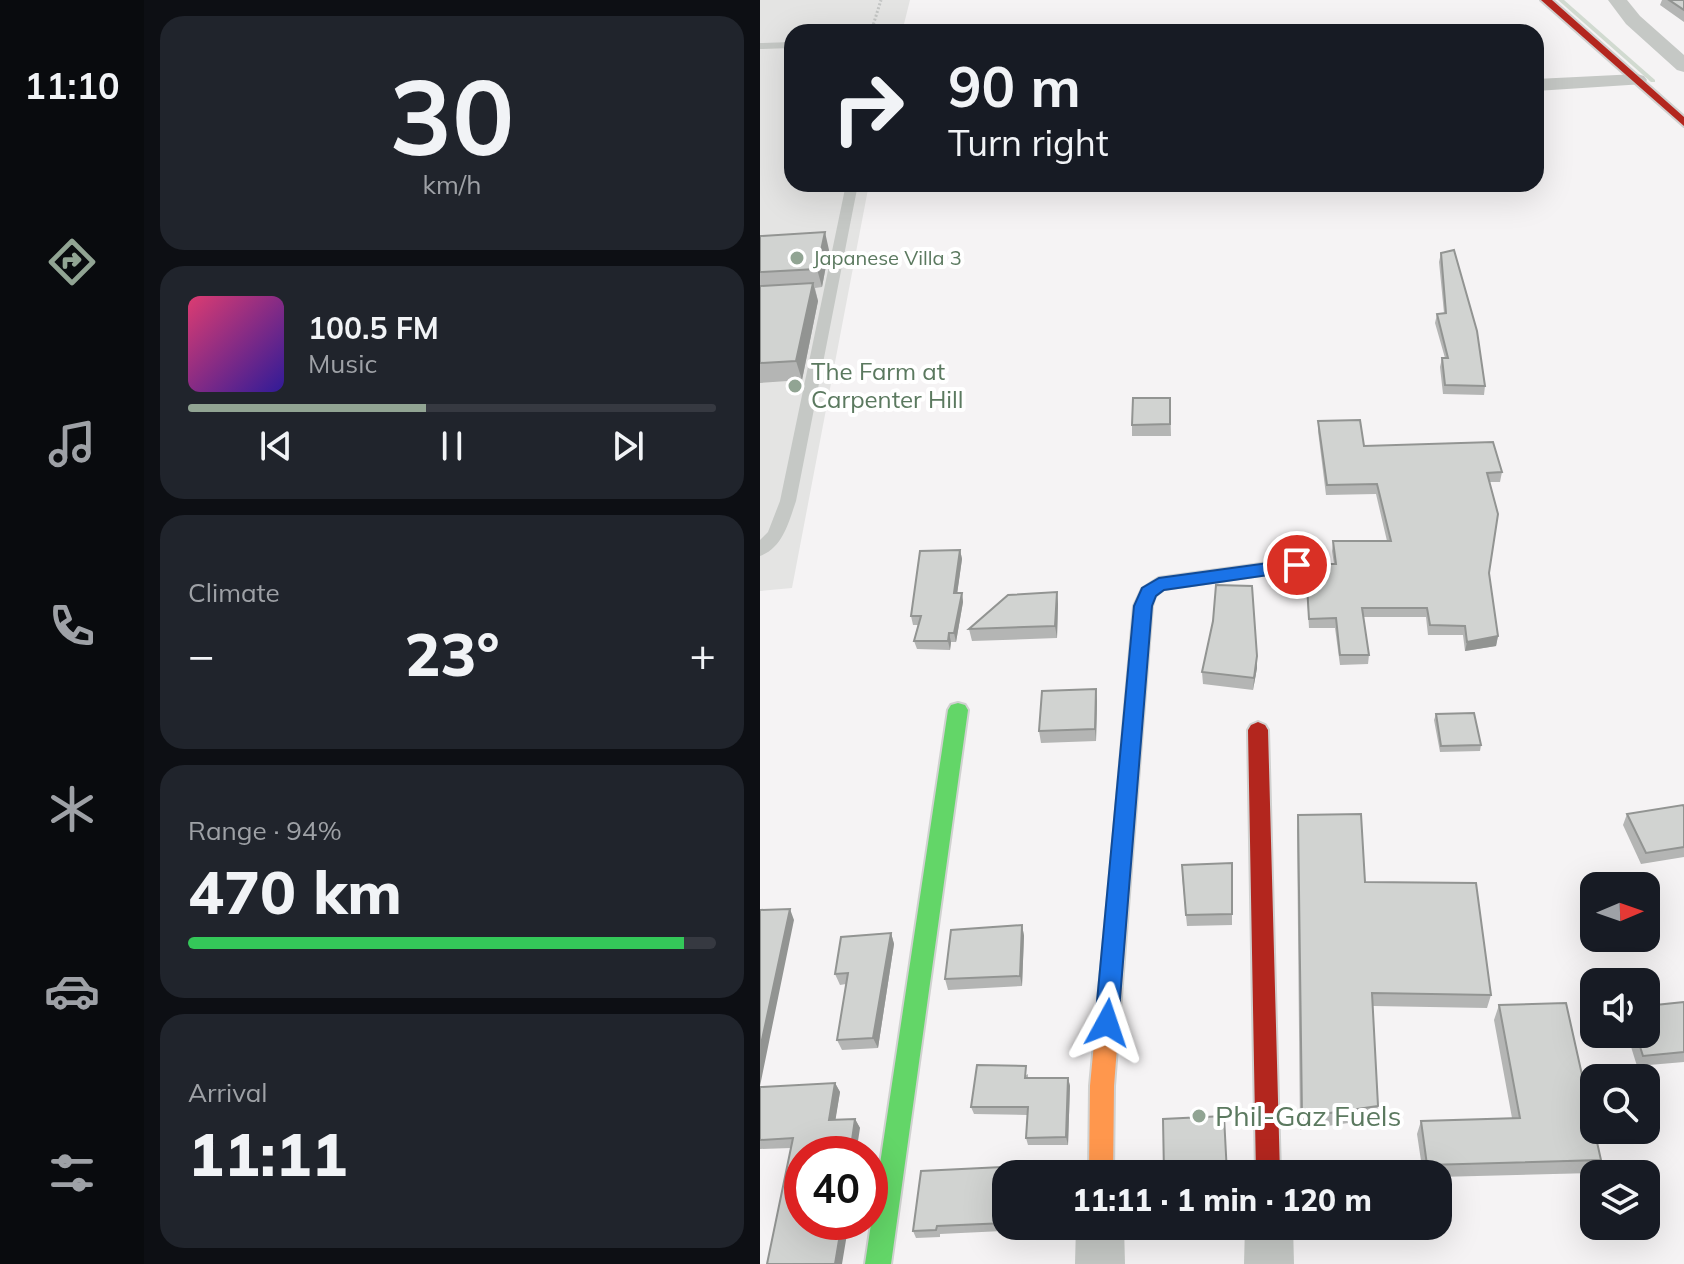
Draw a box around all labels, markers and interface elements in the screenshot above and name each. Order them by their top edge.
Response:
text: 30 [390,50,514,181]
text: 90 m [948,51,1081,121]
icon: right [816,56,920,160]
text: 11:10 [24,63,120,108]
text: Turn right [948,120,1109,165]
text: km/h [423,168,481,201]
icon: directions [44,234,100,290]
place label: Japanese Villa 3 [813,245,962,270]
marker: Japanese Villa 3 [788,249,806,267]
text: 100.5 FM [308,309,439,347]
text: Music [308,347,377,380]
place label: The Farm at Carpenter Hill [811,356,964,414]
marker: The Farm at Carpenter Hill [786,377,804,395]
icon: music [44,416,100,472]
icon: previous [254,424,298,468]
icon: pause [430,424,474,468]
icon: next [606,424,650,468]
pin [1263,531,1331,599]
icon: arrive [1275,543,1319,587]
text: Climate [188,576,280,609]
icon: phone [44,598,100,654]
text: 23° [404,616,500,691]
text: − [188,627,214,682]
text: + [690,627,716,682]
icon: climate [44,781,100,837]
text: Range · 94% [188,814,342,847]
text: 470 km [188,854,402,929]
north arrow [1580,872,1660,952]
map controls [1580,872,1660,1240]
icon: car [44,963,100,1019]
button: sound [1580,968,1660,1048]
position arrow [1065,981,1149,1065]
button: search [1580,1064,1660,1144]
text: Arrival [188,1076,268,1109]
place label: Phil-Gaz Fuels [1215,1098,1401,1133]
marker: Phil-Gaz Fuels [1190,1107,1208,1125]
text: 11:11 [188,1116,348,1191]
speed limit sign: 40 [784,1136,888,1240]
icon: filters [44,1145,100,1201]
button: layers [1580,1160,1660,1240]
text: 11:11 · 1 min · 120 m [1072,1181,1372,1219]

